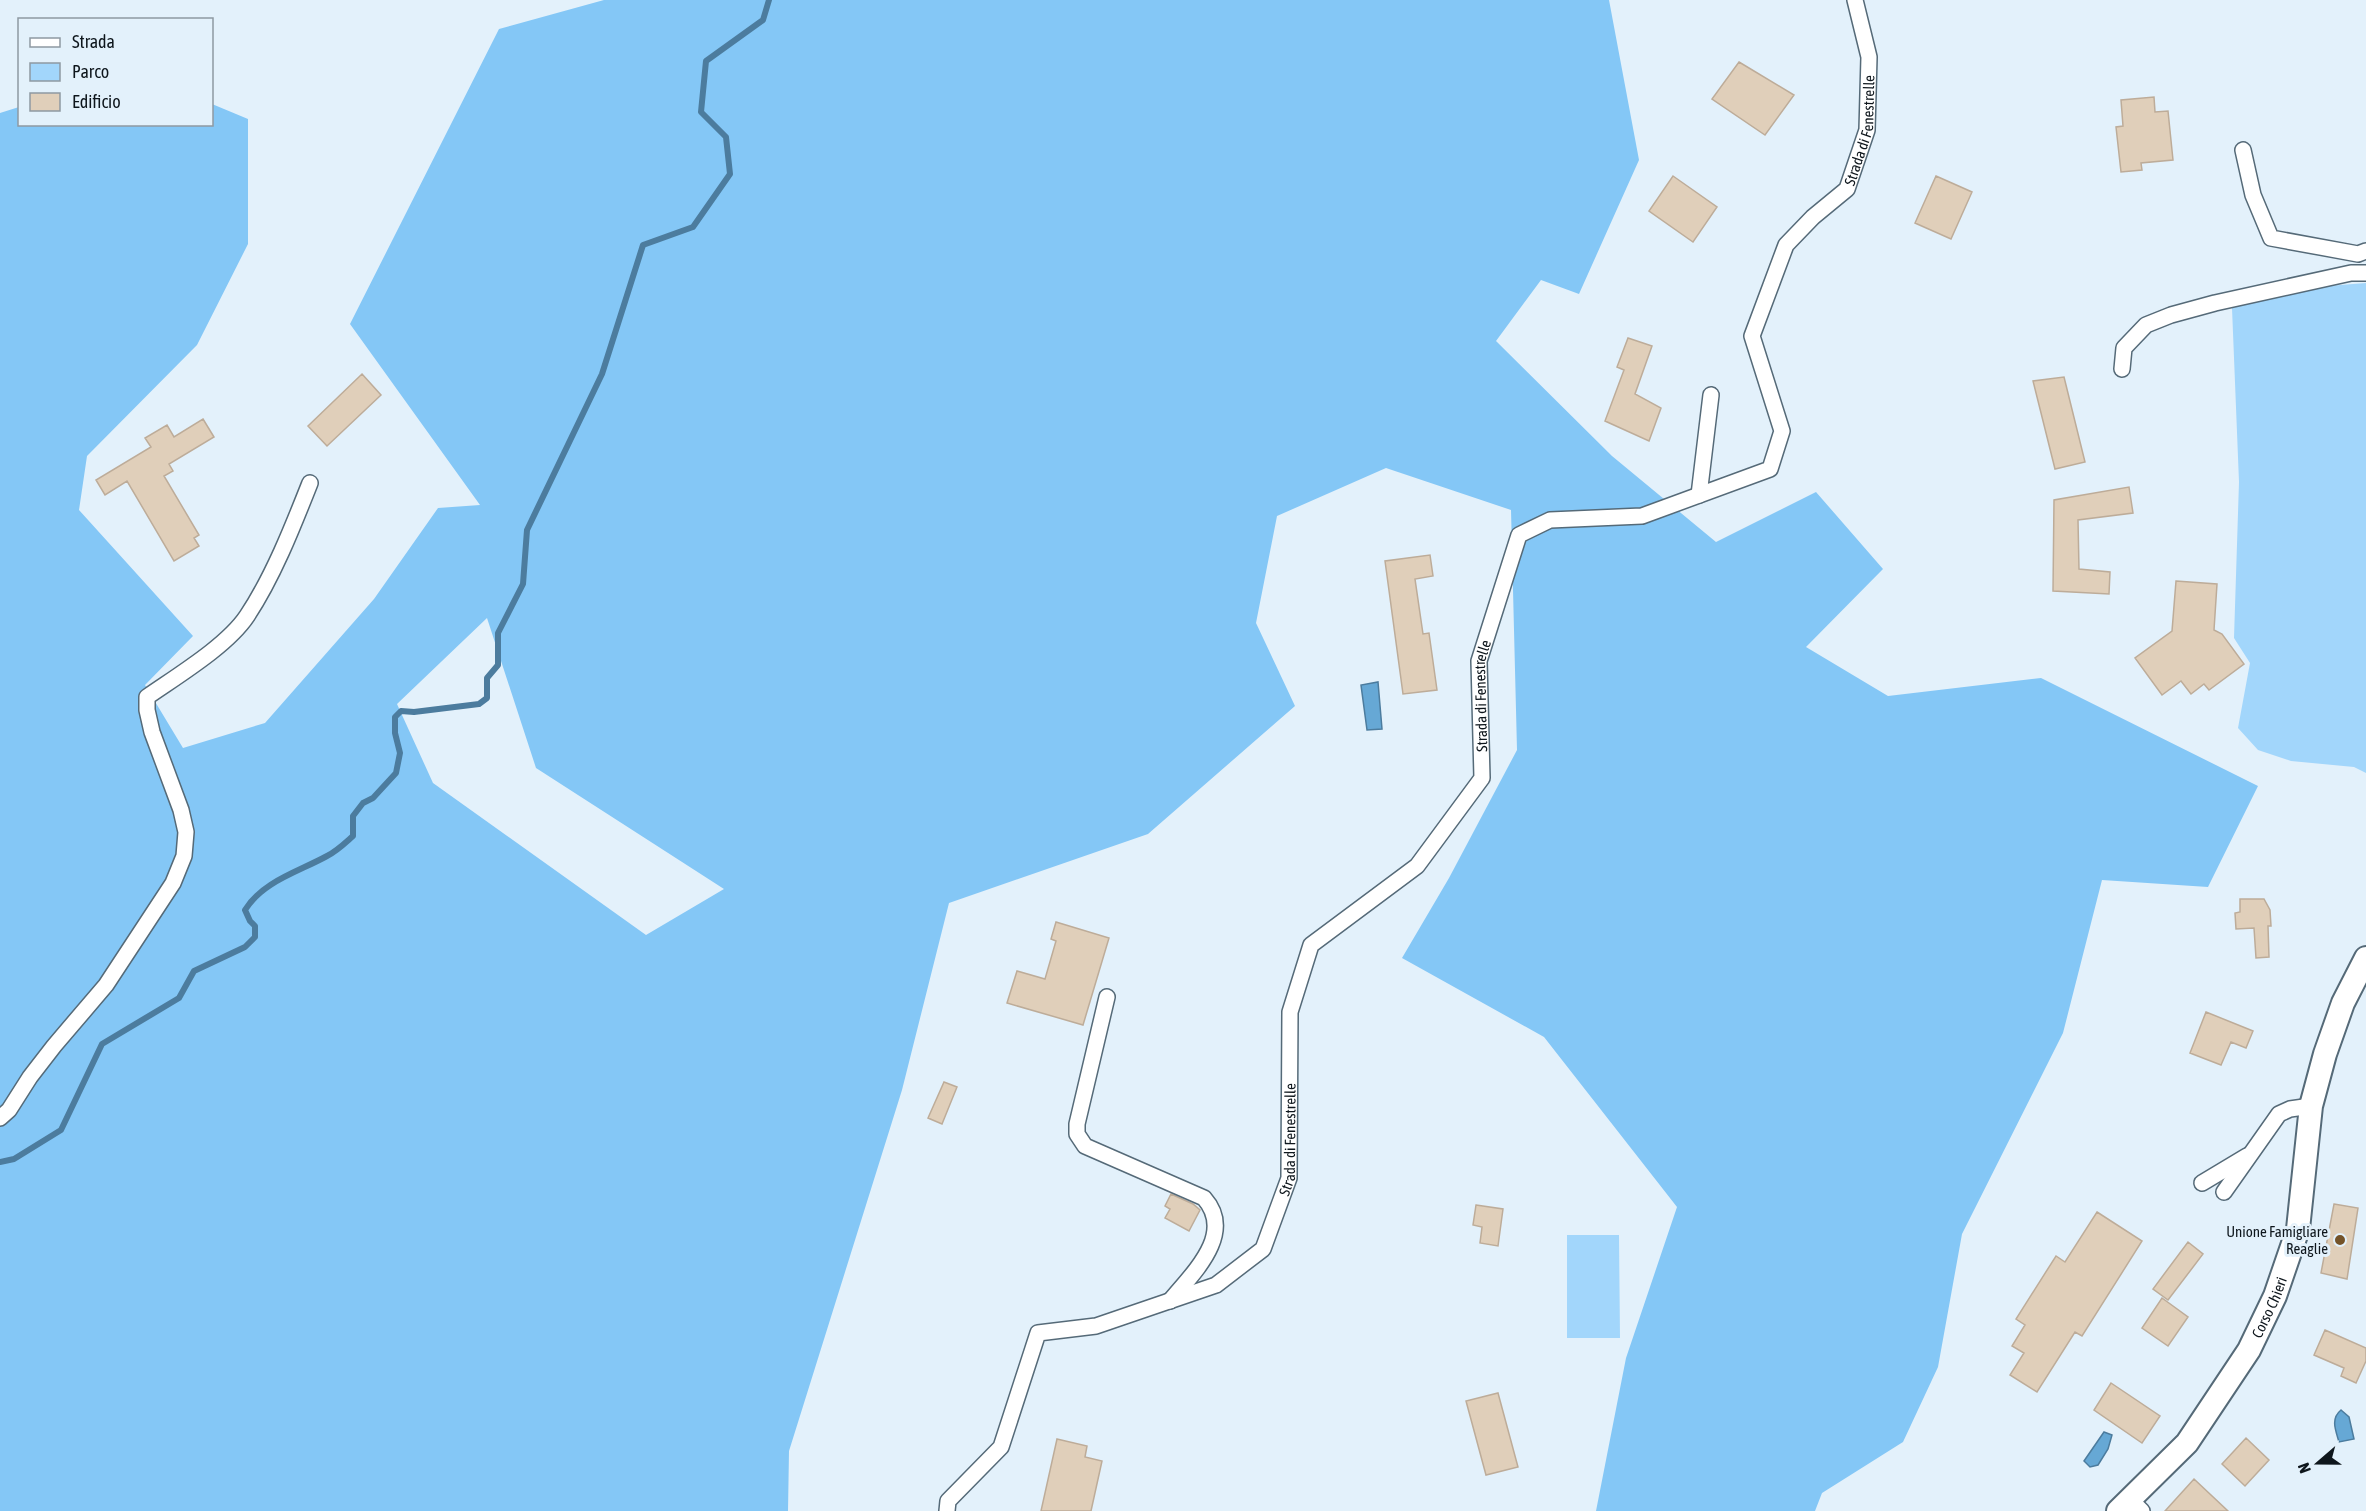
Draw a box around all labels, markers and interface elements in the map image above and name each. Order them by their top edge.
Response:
legend [18,18,213,126]
text: Strada [72,31,115,52]
text: Parco [72,61,109,82]
street label: Strada di Fenestrelle [1840,75,1877,187]
text: Edificio [72,91,121,112]
street label: Strada di Fenestrelle [1470,637,1494,752]
street label: Strada di Fenestrelle [1275,1083,1298,1198]
place label: Unione Famigliare Reaglie [2226,1223,2328,1257]
marker: Unione Famigliare Reaglie [2333,1233,2347,1247]
street label: Corso Chieri [2248,1274,2289,1340]
north arrow [2288,1433,2348,1493]
text: N [2294,1461,2314,1476]

